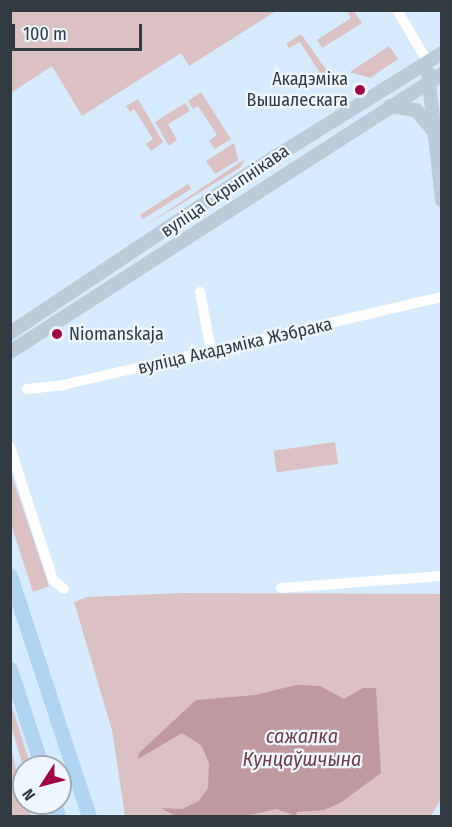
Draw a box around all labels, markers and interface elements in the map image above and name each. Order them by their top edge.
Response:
scale bar [15,12,146,50]
text: 100 m [23,23,67,45]
place label: Акадэміка Вышалескага [247,69,348,112]
marker: Акадэміка Вышалескага [353,83,367,97]
street label: вуліца Скрыпнікава [157,140,293,242]
street label: вуліца Акадэміка Жэбрака [136,313,334,379]
place label: Niomanskaja [69,323,164,345]
marker: Niomanskaja [50,327,64,341]
water label: сажалка Кунцаўшчына [243,724,361,771]
north arrow [12,755,72,815]
text: N [18,785,39,804]

